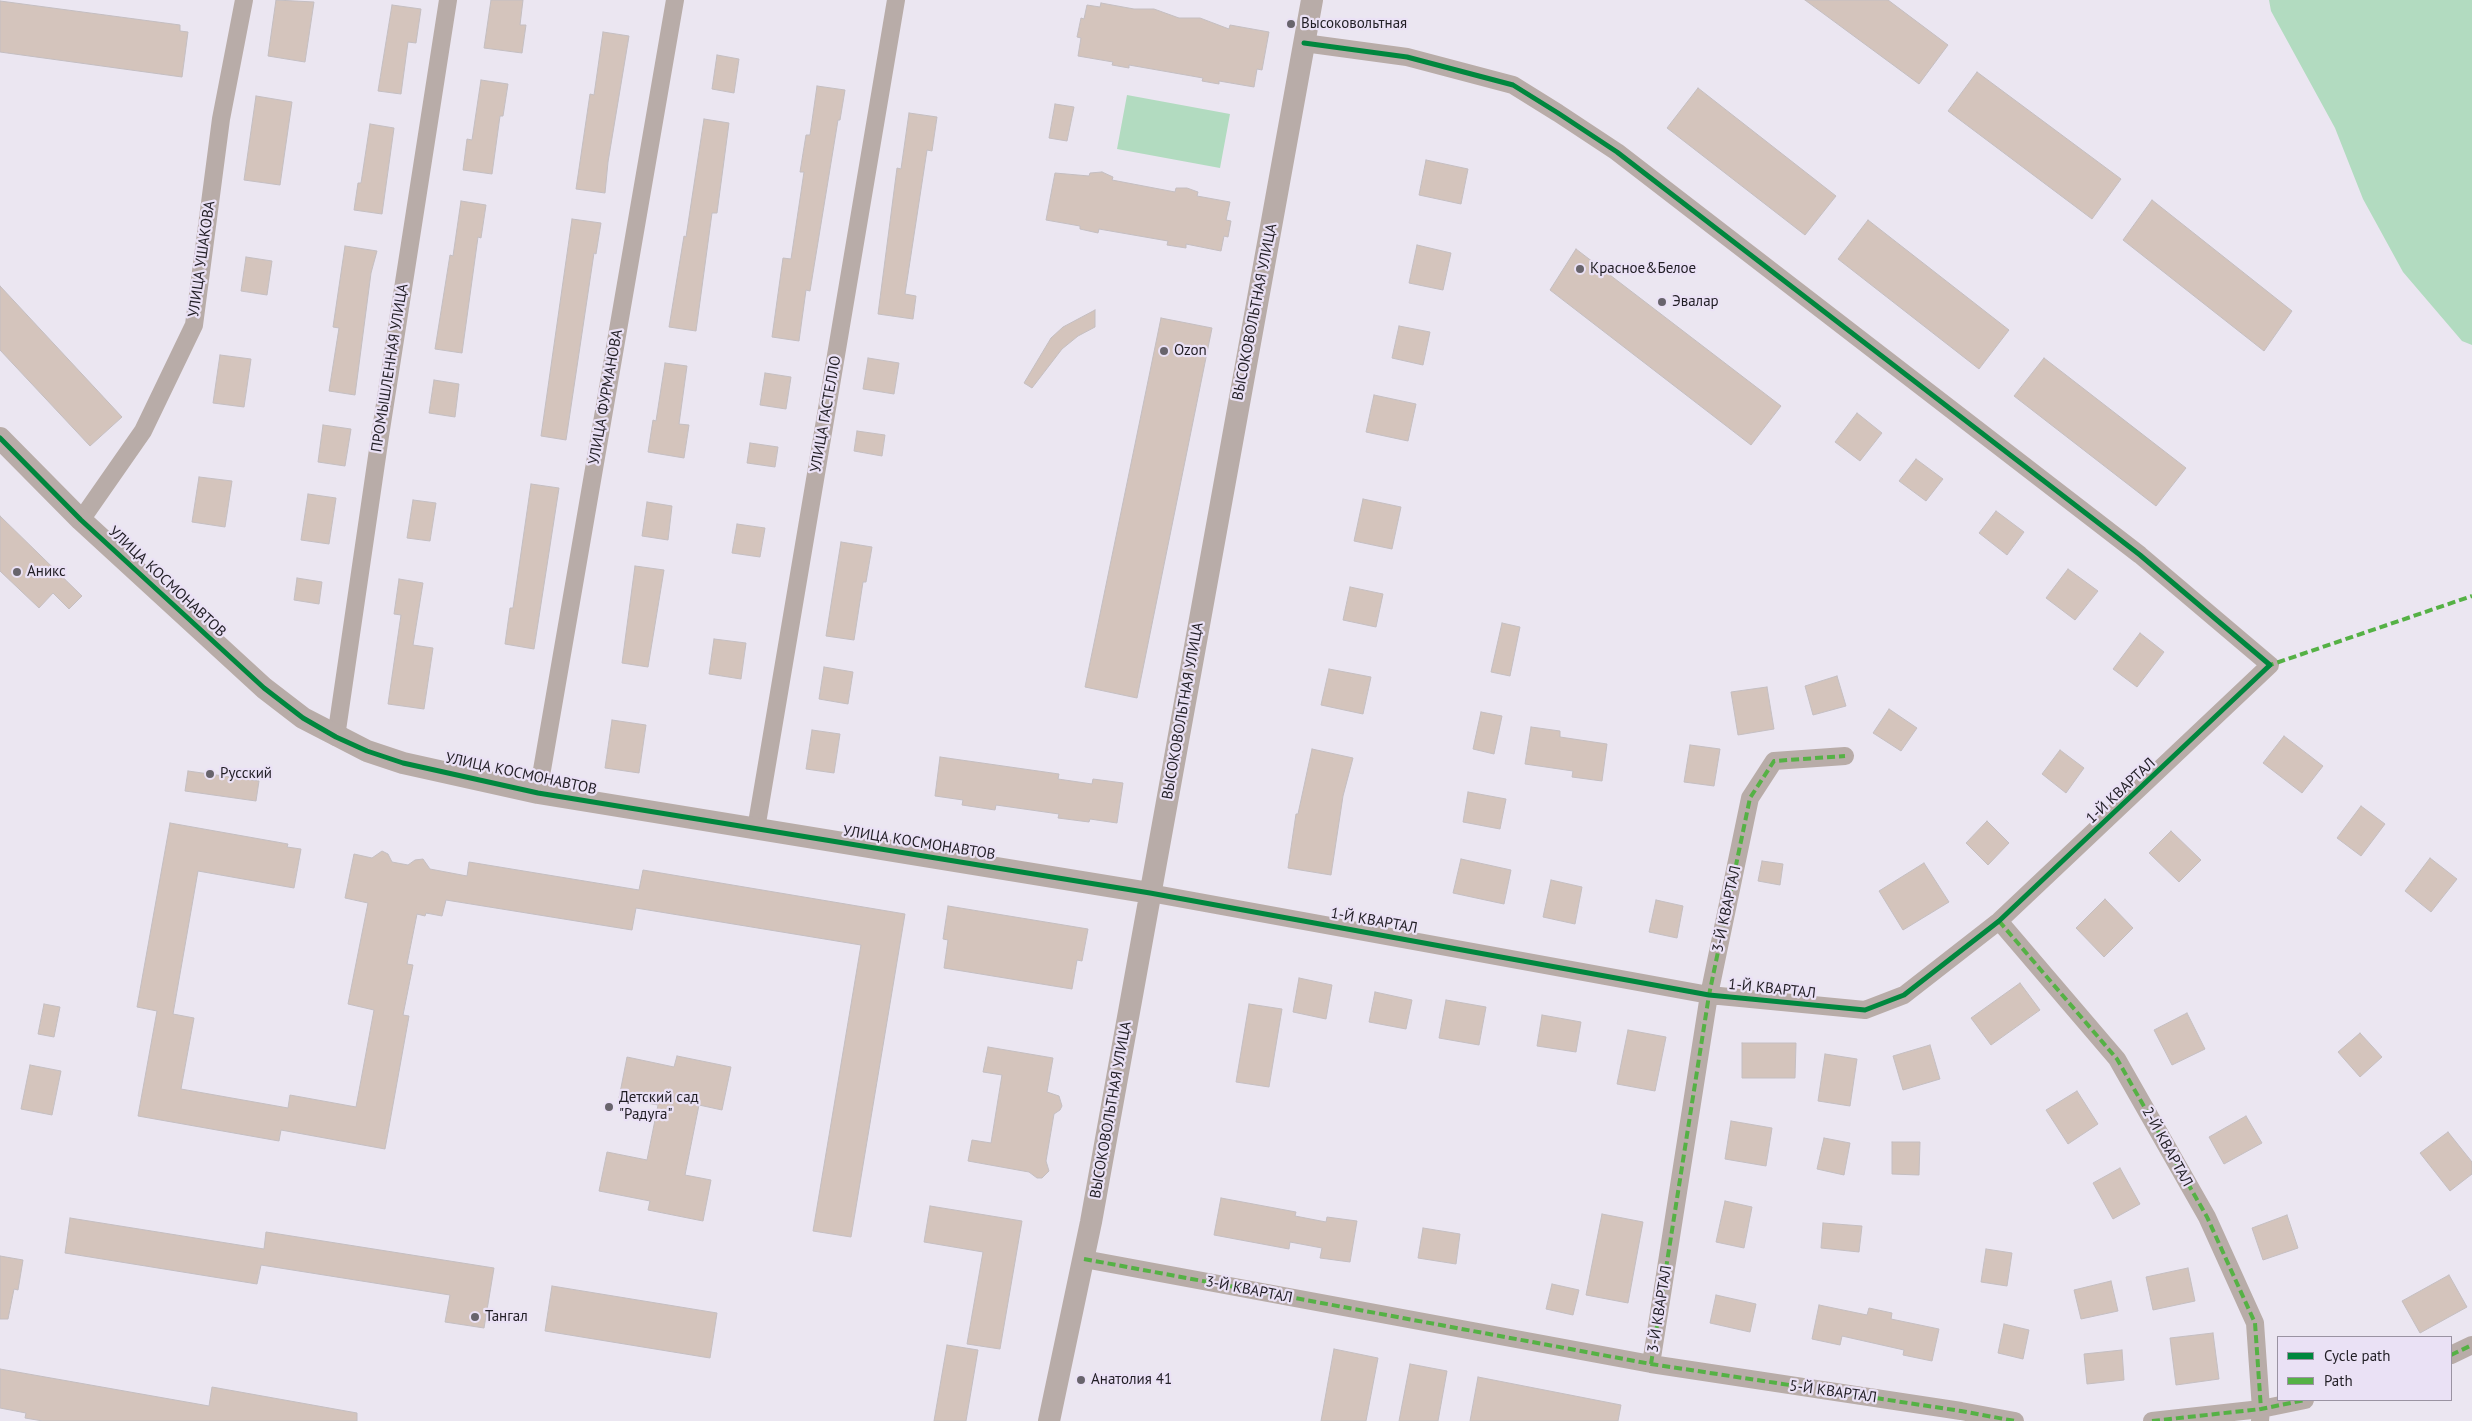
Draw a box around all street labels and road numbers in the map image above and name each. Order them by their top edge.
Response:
street label: УЛИЦА УШАКОВА [185,200,219,318]
street label: ВЫСОКОВОЛЬТНАЯ УЛИЦА [1229,222,1281,402]
street label: ПРОМЫШЛЕННАЯ УЛИЦА [368,283,412,453]
street label: УЛИЦА ФУРМАНОВА [585,328,627,466]
street label: УЛИЦА ГАСТЕЛЛО [807,354,845,474]
street label: УЛИЦА КОСМОНАВТОВ [104,523,230,641]
street label: ВЫСОКОВОЛЬТНАЯ УЛИЦА [1159,621,1207,801]
street label: УЛИЦА КОСМОНАВТОВ [444,749,598,799]
street label: 1-Й КВАРТАЛ [2083,754,2159,828]
street label: УЛИЦА КОСМОНАВТОВ [841,822,997,864]
street label: 3-Й КВАРТАЛ [1709,864,1745,954]
street label: 1-Й КВАРТАЛ [1329,904,1419,938]
street label: 1-Й КВАРТАЛ [1727,975,1817,1003]
street label: ВЫСОКОВОЛЬТНАЯ УЛИЦА [1087,1020,1135,1200]
street label: 2-Й КВАРТАЛ [2138,1104,2196,1190]
street label: 3-Й КВАРТАЛ [1644,1264,1676,1354]
street label: 3-Й КВАРТАЛ [1204,1273,1294,1307]
street label: 5-Й КВАРТАЛ [1788,1377,1878,1407]

